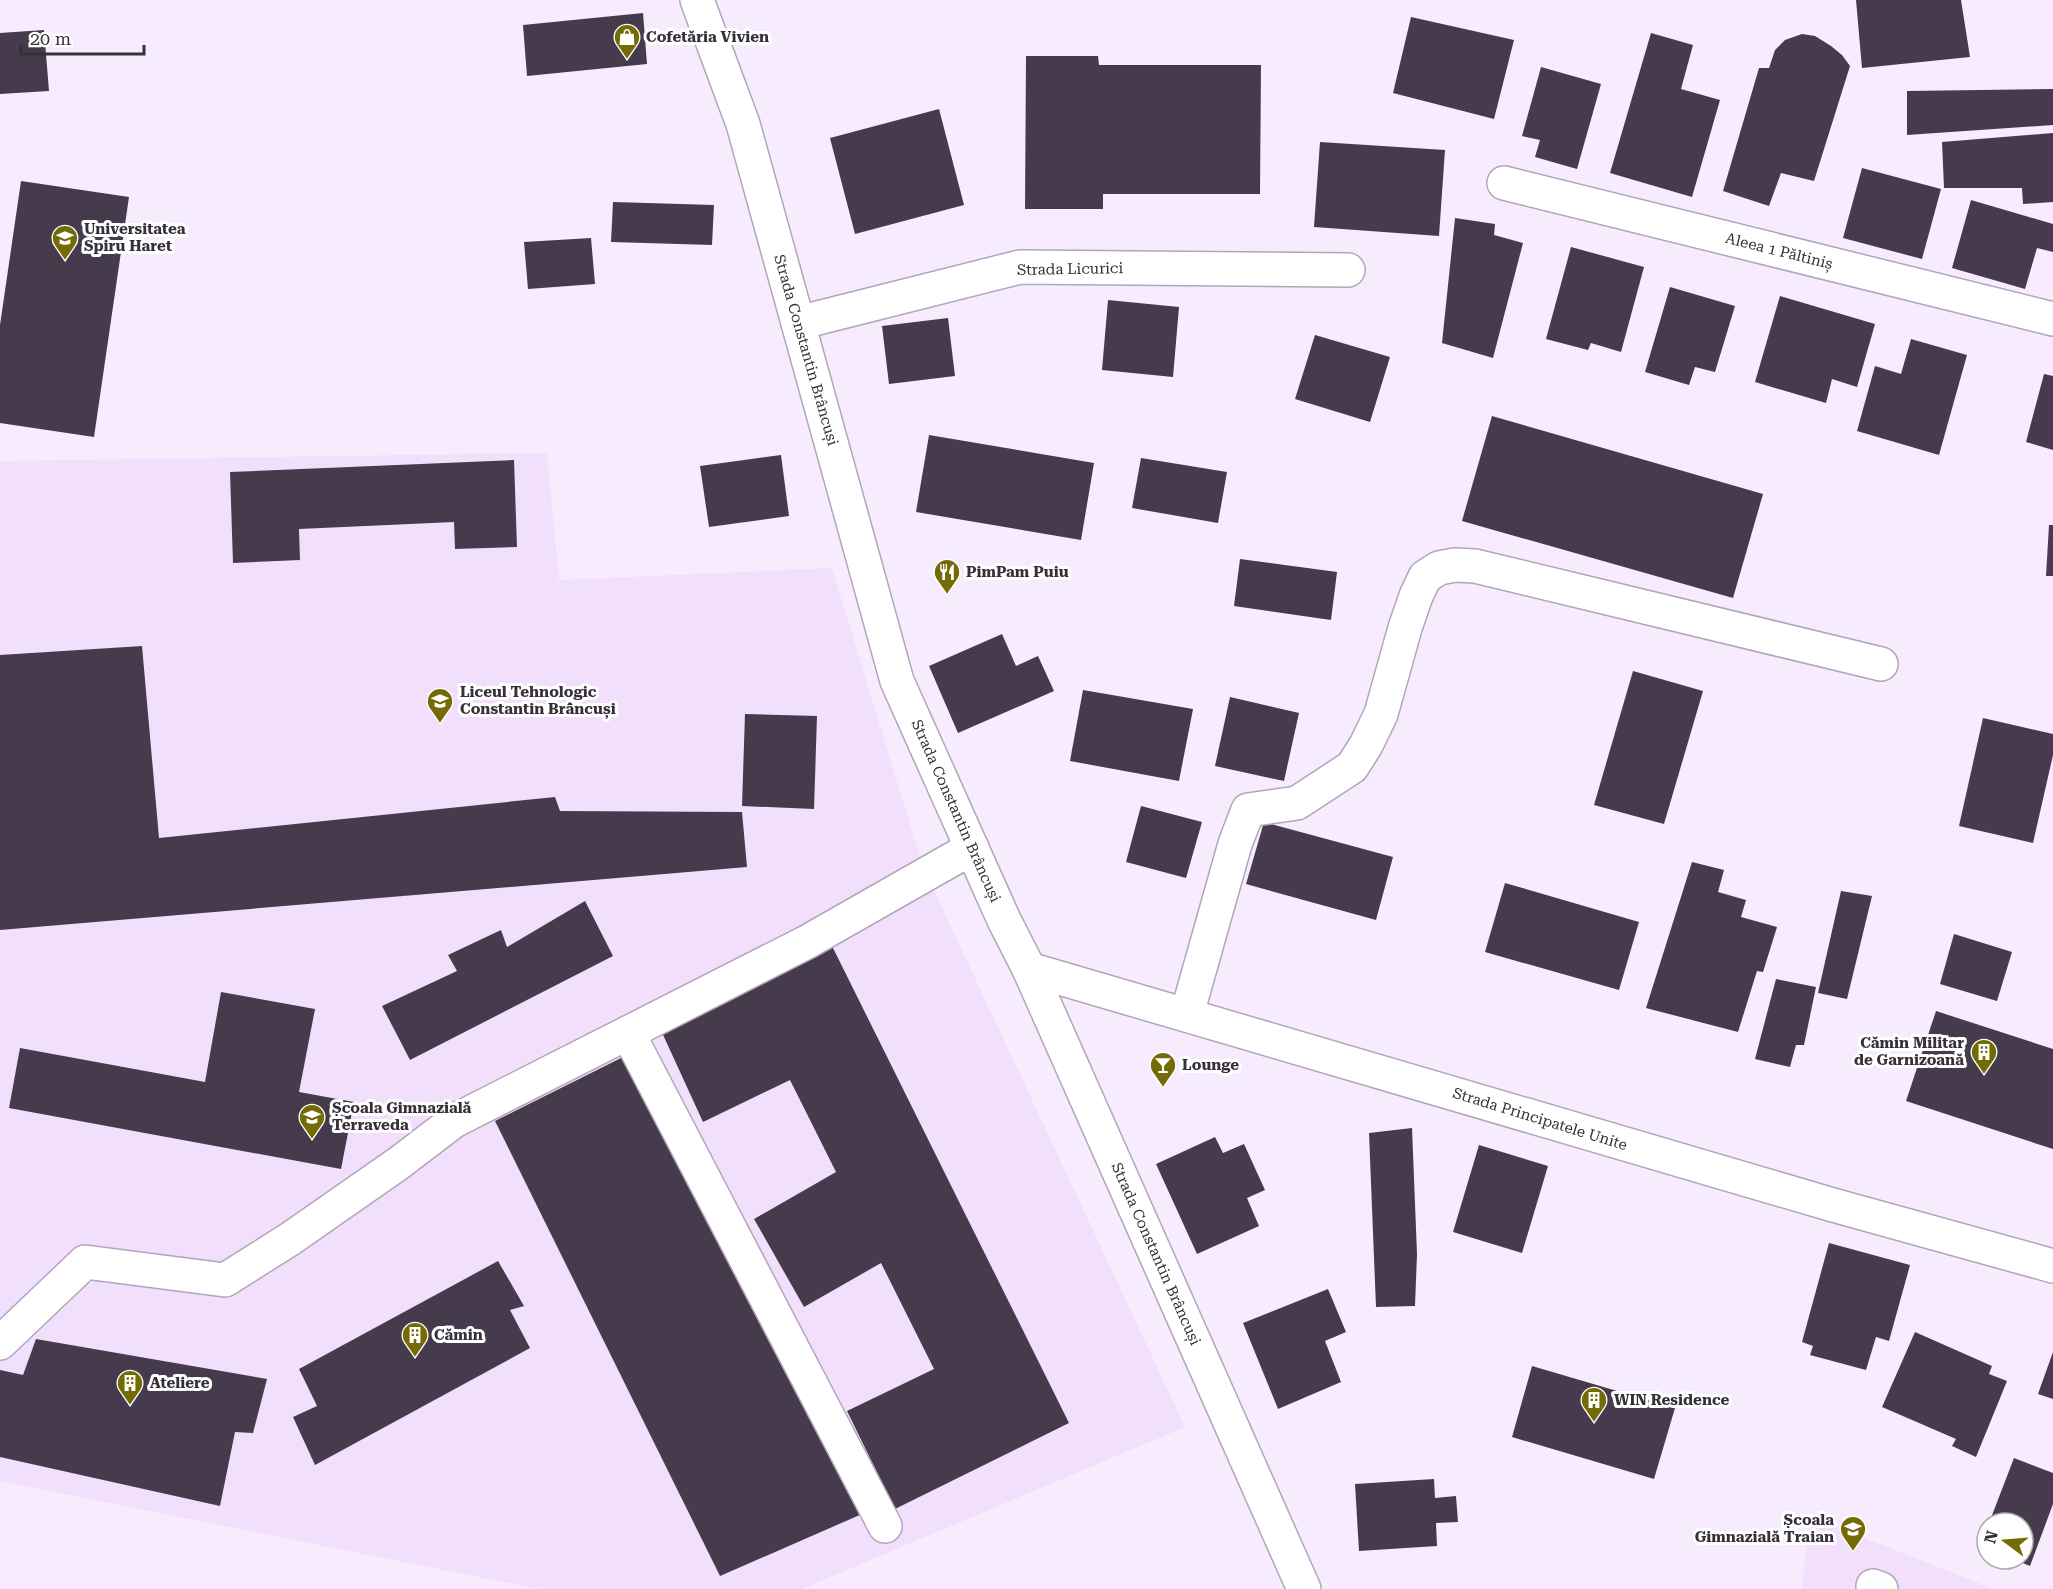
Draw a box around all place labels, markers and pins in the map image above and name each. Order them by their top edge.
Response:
shop icon: Cofetăria Vivien [612,22,642,60]
place label: Cofetăria Vivien [646,28,769,46]
place label: Universitatea Spiru Haret [84,220,186,255]
school or university icon: Universitatea Spiru Haret [50,223,80,261]
restaurant icon: PimPam Puiu [932,557,962,595]
place label: PimPam Puiu [966,563,1069,581]
place label: Liceul Tehnologic Constantin Brâncuși [460,683,616,719]
school or university icon: Liceul Tehnologic Constantin Brâncuși [425,686,455,724]
place label: Cămin Militar de Garnizoană [1854,1034,1964,1069]
building icon: Cămin Militar de Garnizoană [1969,1037,1999,1075]
bar icon: Lounge [1148,1050,1178,1088]
place label: Lounge [1182,1056,1239,1074]
place label: Școala Gimnazială Terraveda [332,1099,472,1134]
school or university icon: Școala Gimnazială Terraveda [297,1102,327,1140]
building icon: Cămin [400,1320,430,1358]
place label: Cămin [434,1326,483,1344]
building icon: Ateliere [115,1368,145,1406]
place label: Ateliere [150,1374,210,1392]
building icon: WIN Residence [1579,1385,1609,1423]
place label: WIN Residence [1614,1391,1730,1409]
place label: Școala Gimnazială Traian [1695,1511,1834,1546]
school or university icon: Școala Gimnazială Traian [1838,1514,1868,1552]

